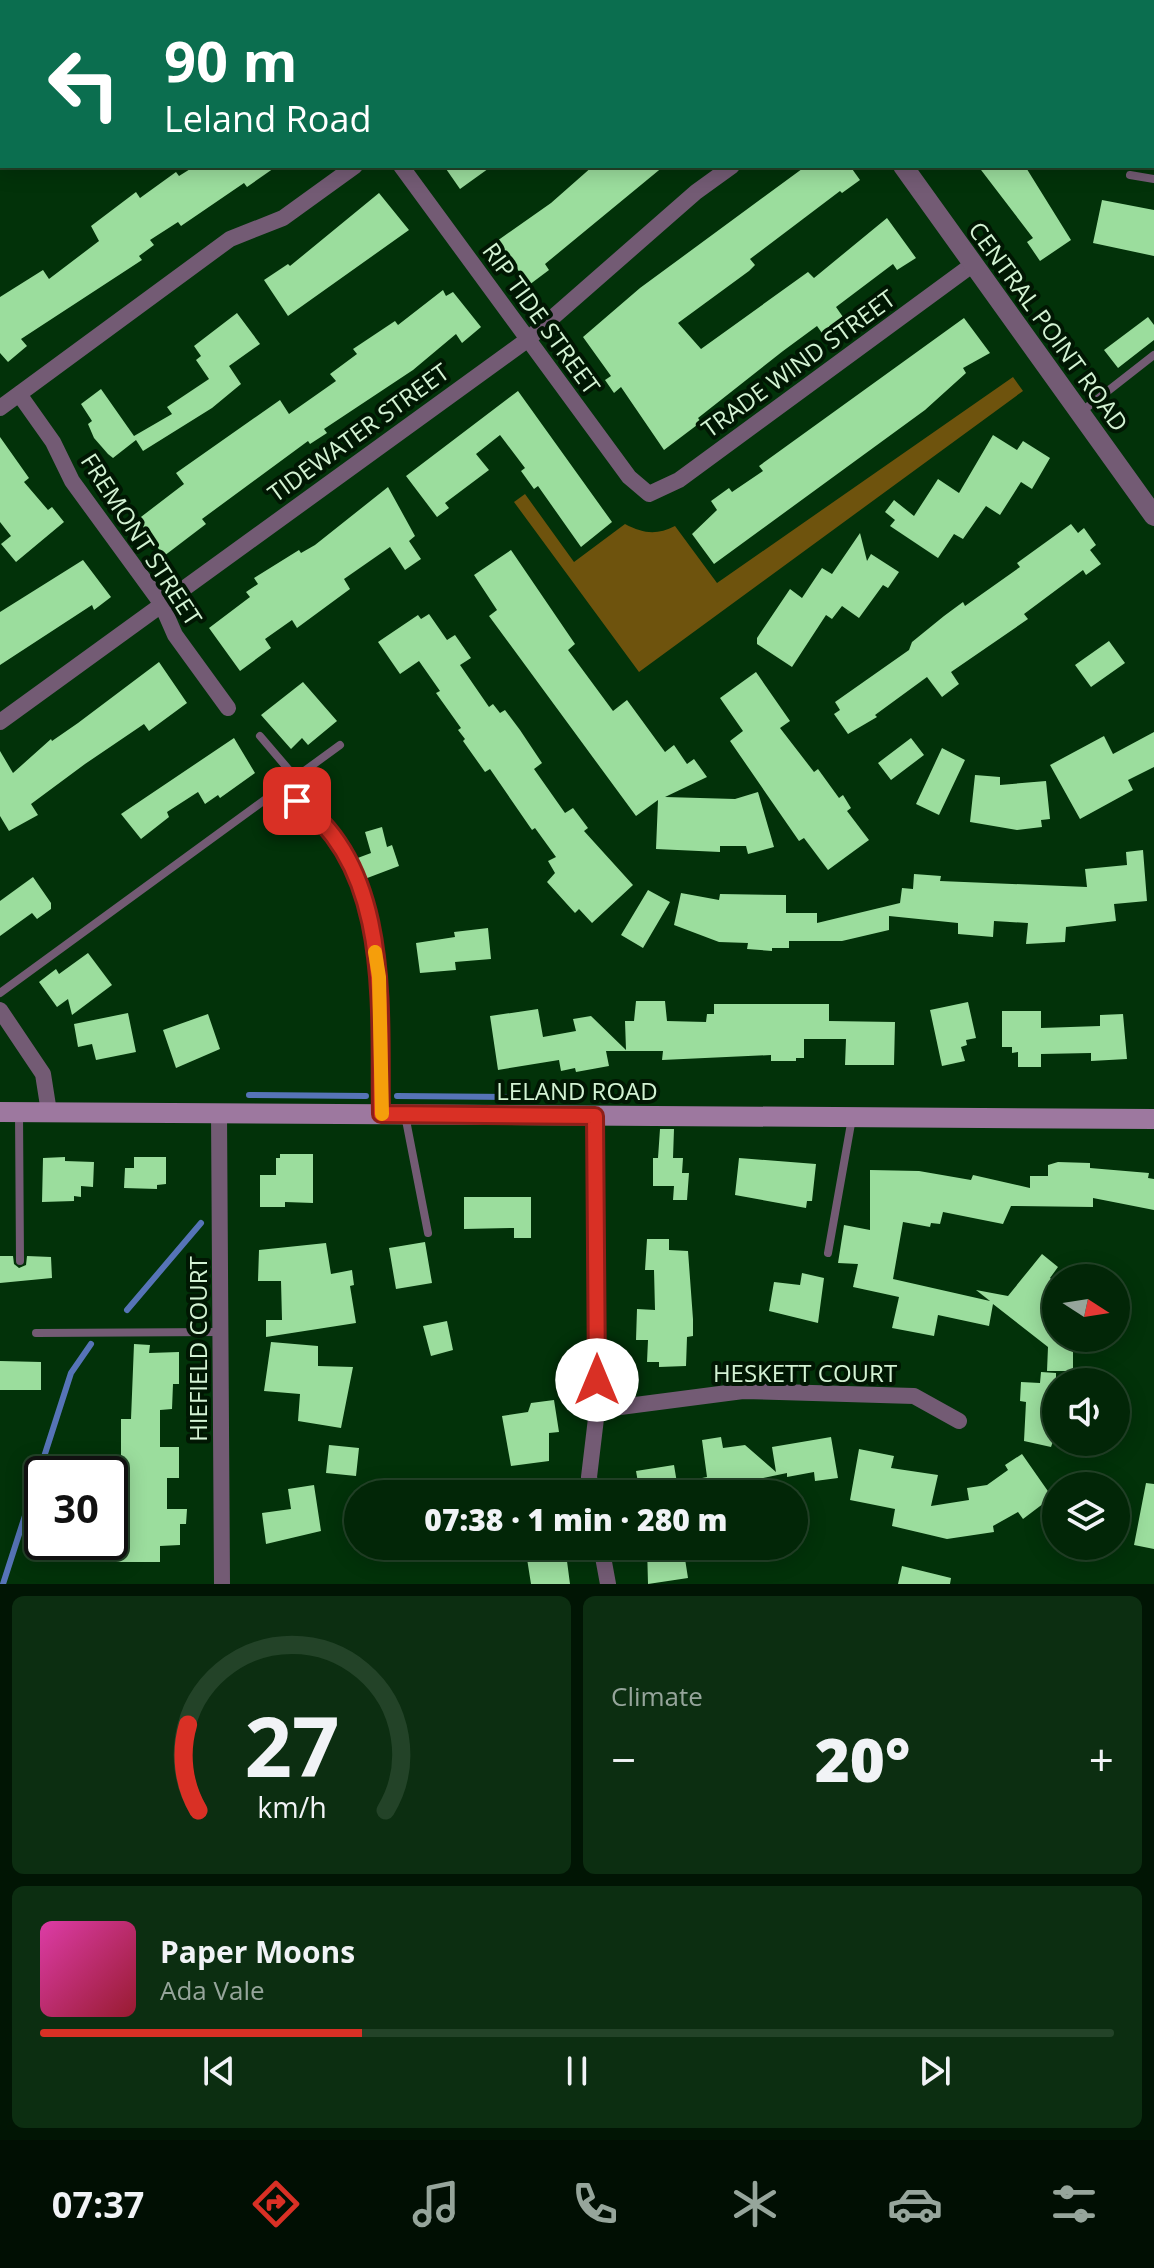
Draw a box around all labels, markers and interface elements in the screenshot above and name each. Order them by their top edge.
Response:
text: 90 m [164,22,298,98]
icon: left [32,32,136,136]
text: Leland Road [164,94,371,143]
street label: CENTRAL POINT ROAD [962,214,1136,438]
street label: RIP TIDE STREET [476,235,608,401]
street label: TRADE WIND STREET [695,282,901,444]
street label: TIDEWATER STREET [261,355,455,509]
street label: FREMONT STREET [74,446,210,632]
pin [263,767,331,835]
icon: arrive [275,779,319,823]
street label: LELAND ROAD [496,1074,658,1107]
street label: HIEFIELD COURT [181,1256,214,1442]
north arrow [1042,1264,1130,1352]
map controls [1042,1264,1130,1560]
position arrow [555,1338,639,1422]
street label: HESKETT COURT [713,1356,897,1389]
button: sound [1042,1368,1130,1456]
speed limit sign: 30 [24,1456,128,1560]
button: layers [1042,1472,1130,1560]
text: 07:38 · 1 min · 280 m [424,1499,728,1540]
text: Climate [611,1678,703,1714]
text: 27 [244,1688,339,1801]
text: 20° [815,1718,910,1800]
text: − [611,1729,636,1789]
text: + [1089,1729,1114,1789]
text: km/h [257,1787,326,1826]
text: Paper Moons [160,1931,355,1972]
text: Ada Vale [160,1972,265,2008]
icon: previous [197,2049,241,2093]
icon: pause [555,2049,599,2093]
icon: next [913,2049,957,2093]
icon: directions [248,2176,304,2232]
icon: music [408,2176,464,2232]
icon: phone [567,2176,623,2232]
icon: climate [727,2176,783,2232]
icon: car [887,2176,943,2232]
icon: filters [1046,2176,1102,2232]
text: 07:37 [52,2180,144,2229]

